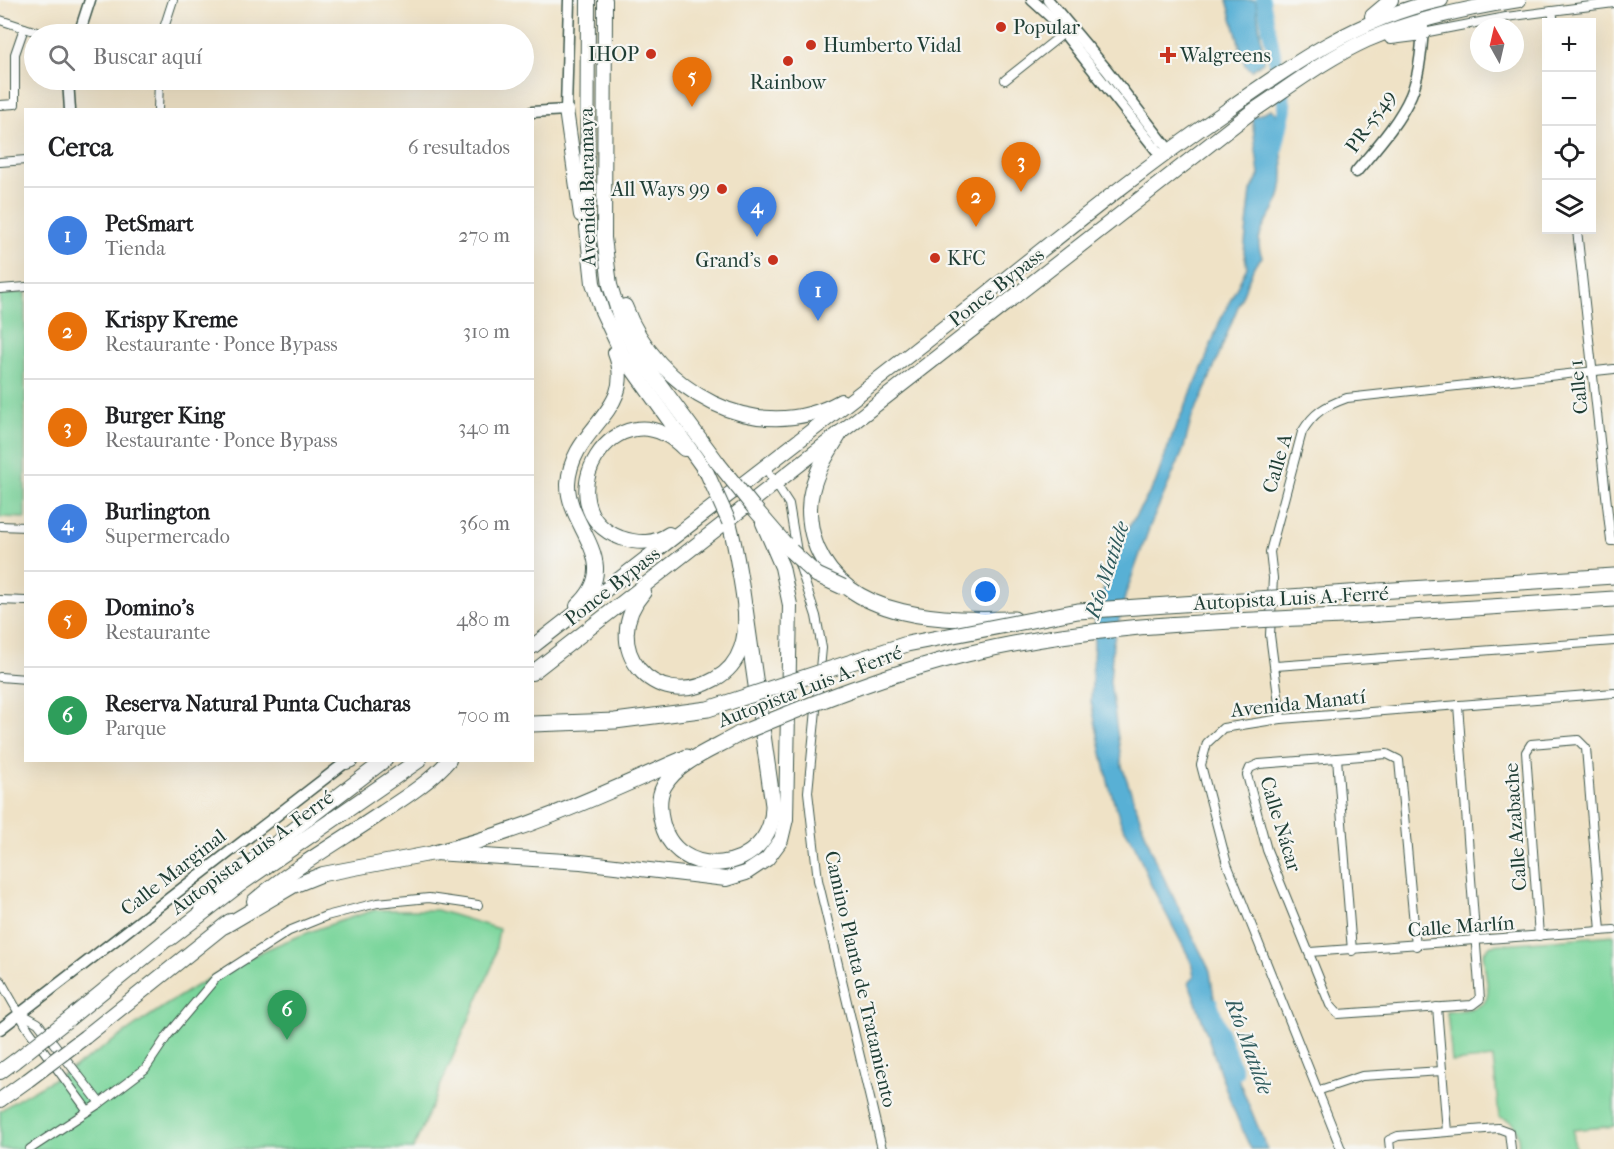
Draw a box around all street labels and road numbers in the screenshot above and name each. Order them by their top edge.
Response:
street label: PR-5549 [1341,86,1400,157]
street label: Avenida Baramaya [575,107,600,268]
street label: Ponce Bypass [944,243,1049,332]
street label: Calle 1 [1564,358,1593,415]
street label: Calle A [1258,430,1297,496]
street label: Ponce Bypass [560,542,665,631]
street label: Autopista Luis A. Ferré [1192,582,1389,615]
street label: Autopista Luis A. Ferré [714,641,906,733]
street label: Avenida Manatí [1229,685,1368,722]
street label: Calle Azabache [1500,762,1531,892]
street label: Calle Nácar [1255,774,1306,875]
street label: Autopista Luis A. Ferré [166,786,338,920]
street label: Calle Marginal [116,824,231,921]
street label: Camino Planta de Tratamiento [820,849,901,1110]
street label: Calle Marlín [1407,911,1515,942]

